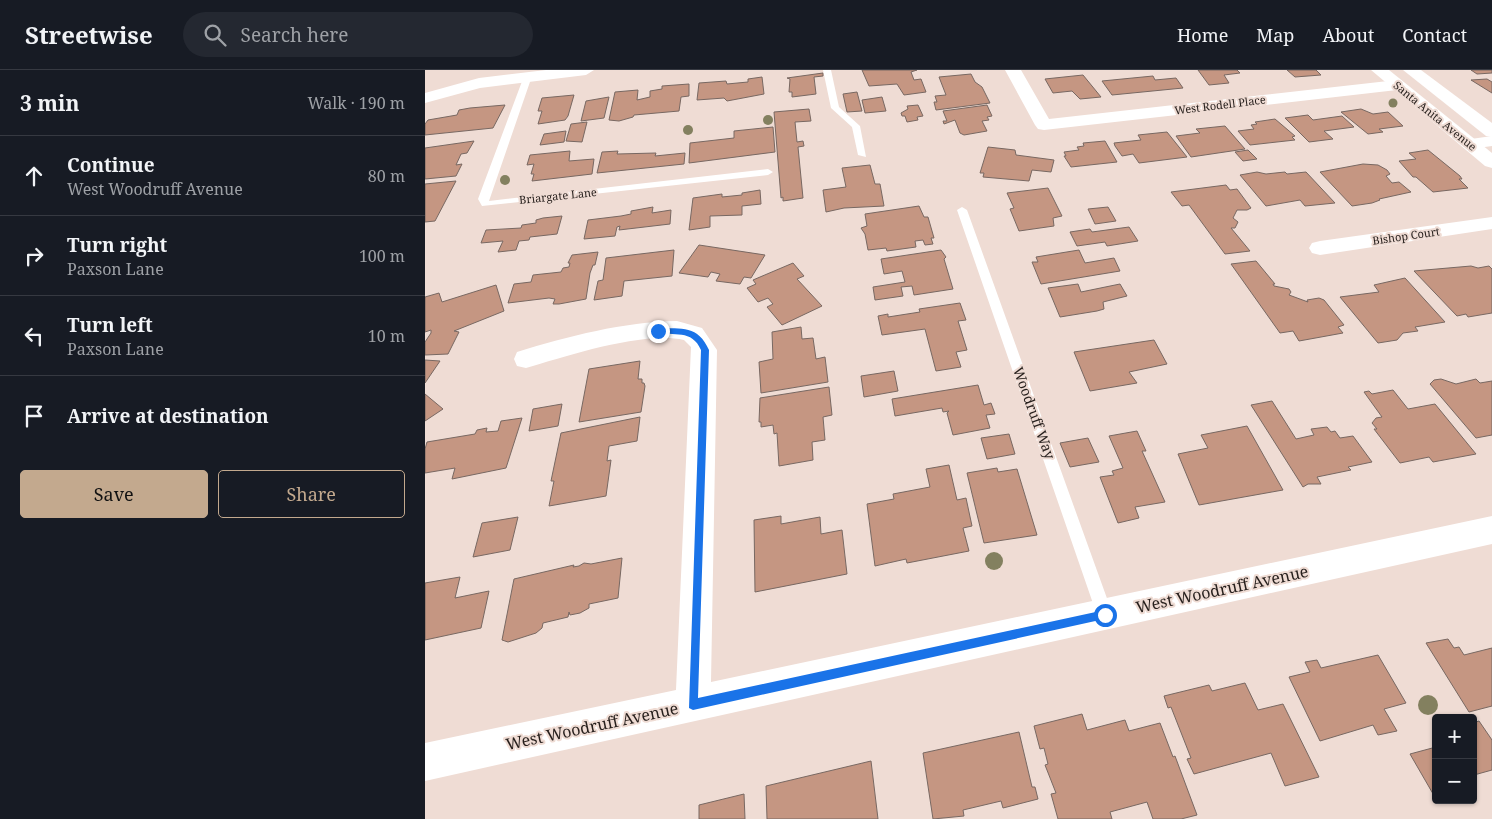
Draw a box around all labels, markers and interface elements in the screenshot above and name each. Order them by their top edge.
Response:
search box [183,12,533,57]
text: Streetwise [25,18,153,51]
icon: search [201,21,229,49]
text: Search here [241,22,348,48]
text: Home [1177,23,1228,47]
text: Map [1256,23,1294,47]
text: About [1322,23,1374,47]
text: Contact [1402,23,1467,47]
street label: Santa Anita Avenue [1391,77,1480,154]
text: 3 min [20,89,79,117]
street label: West Rodell Place [1173,91,1267,118]
text: Walk · 190 m [308,92,405,114]
text: Continue [67,152,155,178]
icon: ahead [20,162,48,190]
text: 80 m [368,165,405,187]
text: West Woodruff Avenue [67,178,243,200]
street label: Briargate Lane [518,184,598,207]
street label: Bishop Court [1371,223,1441,248]
text: Turn right [67,232,167,258]
icon: right [20,242,48,270]
text: 100 m [359,245,405,267]
text: Paxson Lane [67,258,164,280]
text: Turn left [67,312,153,338]
route end [647,320,670,343]
icon: left [20,322,48,350]
text: 10 m [368,325,405,347]
text: Paxson Lane [67,338,164,360]
street label: Woodruff Way [1009,364,1060,462]
icon: arrive [20,402,48,430]
text: Arrive at destination [67,403,269,429]
button: Save [20,470,208,518]
button: Share [218,470,405,518]
street label: West Woodruff Avenue [1134,560,1310,618]
route start [1094,604,1117,627]
street label: West Woodruff Avenue [504,697,680,755]
map controls [1432,714,1477,804]
button: + [1432,714,1477,759]
button: − [1432,759,1477,804]

